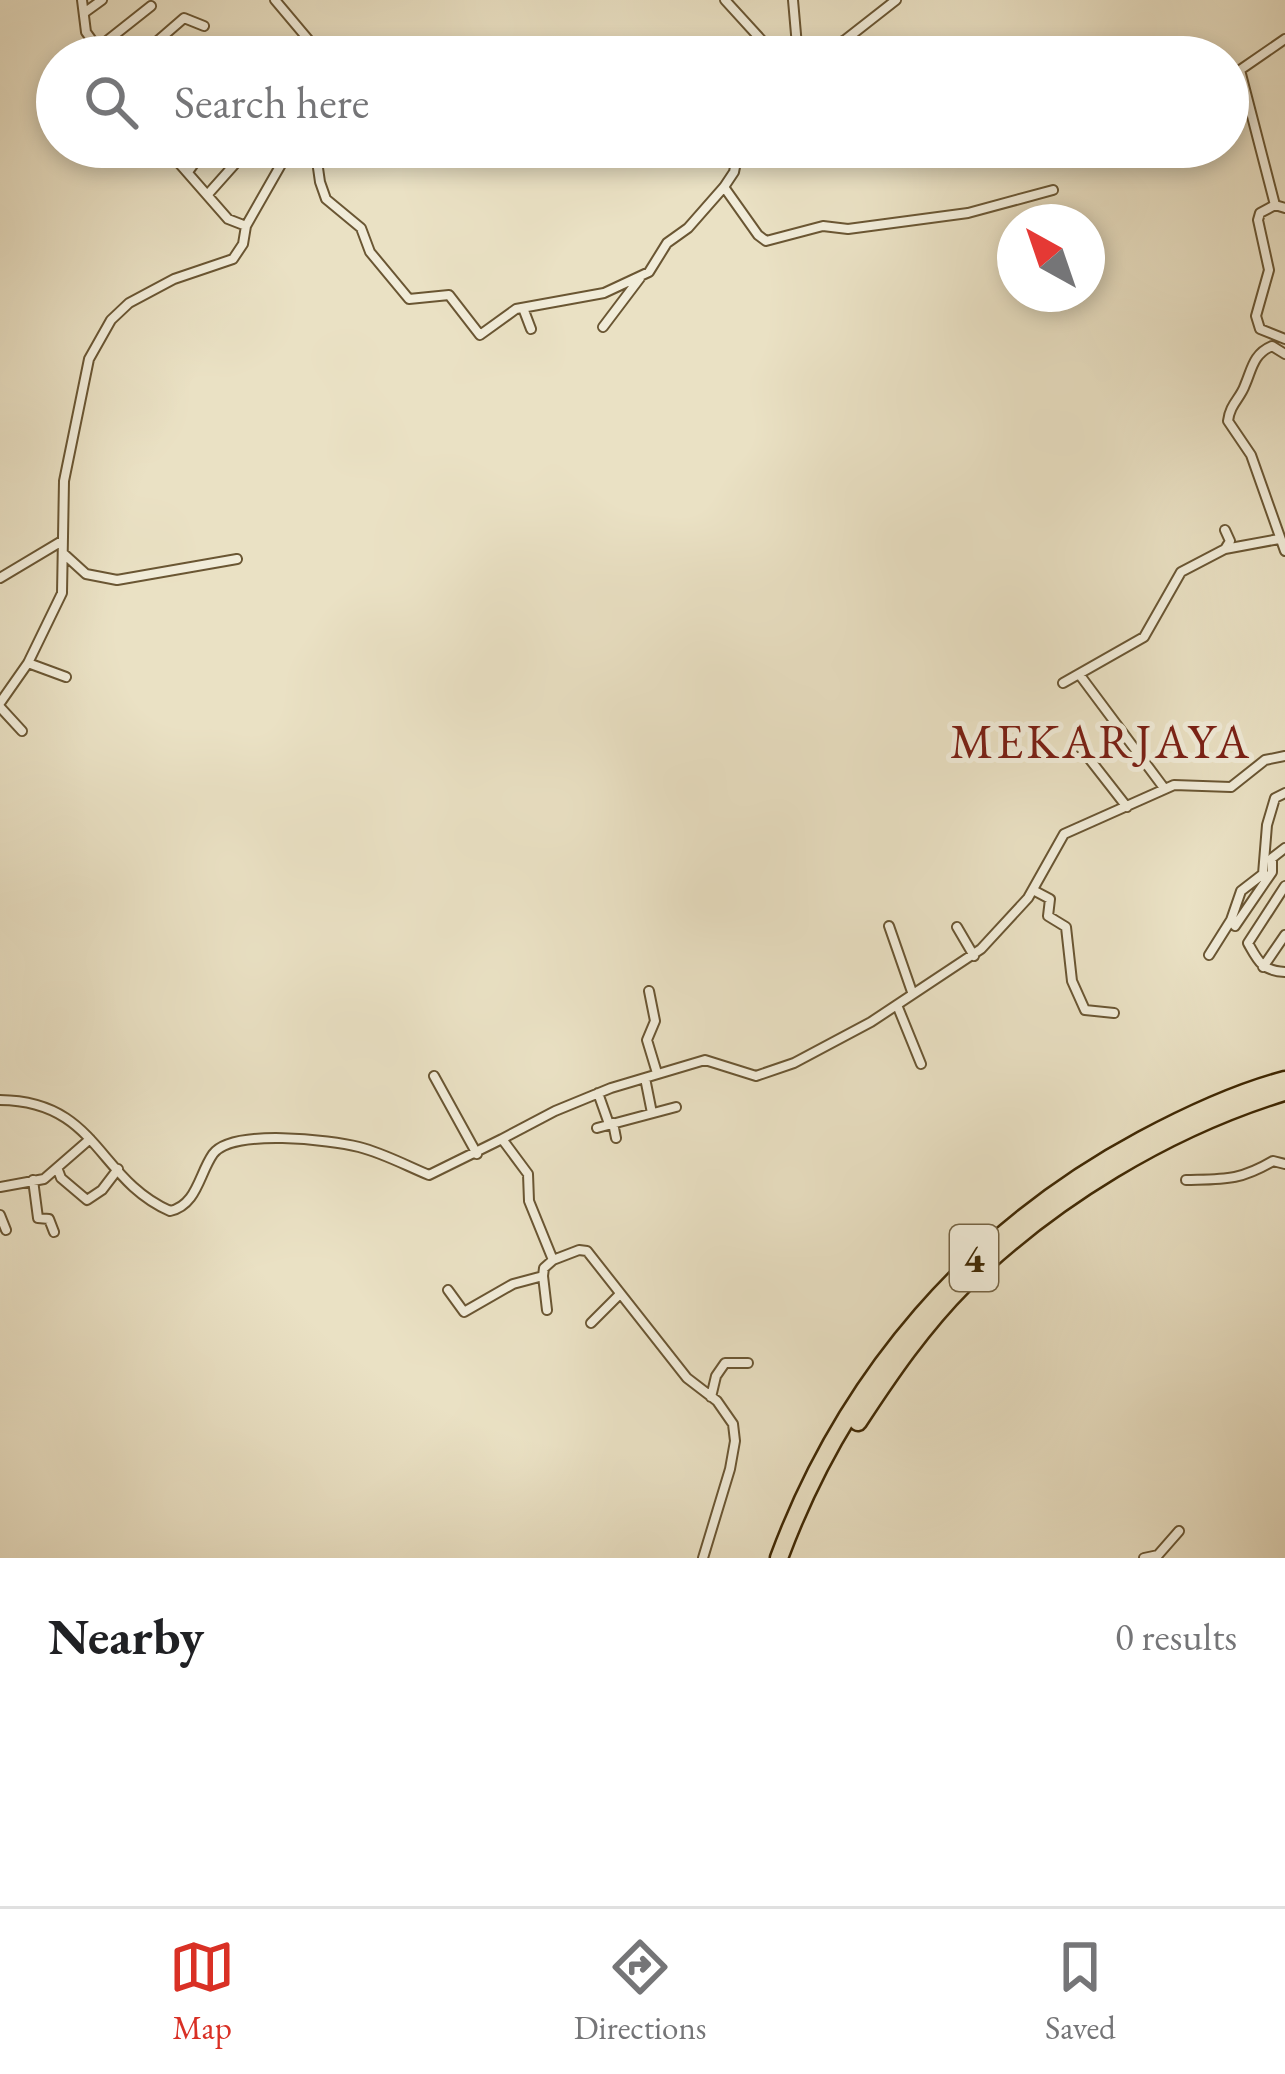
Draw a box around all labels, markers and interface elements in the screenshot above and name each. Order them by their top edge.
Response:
search box [36,36,1249,168]
icon: search [78,69,144,135]
text: Search here [174,73,369,131]
north arrow [997,204,1105,312]
district label: MEKARJAYA [950,710,1252,772]
road number: 4 [950,1225,998,1291]
text: Nearby [48,1603,204,1669]
text: 0 results [1115,1611,1237,1662]
tab: Map [169,1934,235,2049]
tab: Directions [574,1934,707,2049]
tab: Saved [1045,1934,1116,2049]

